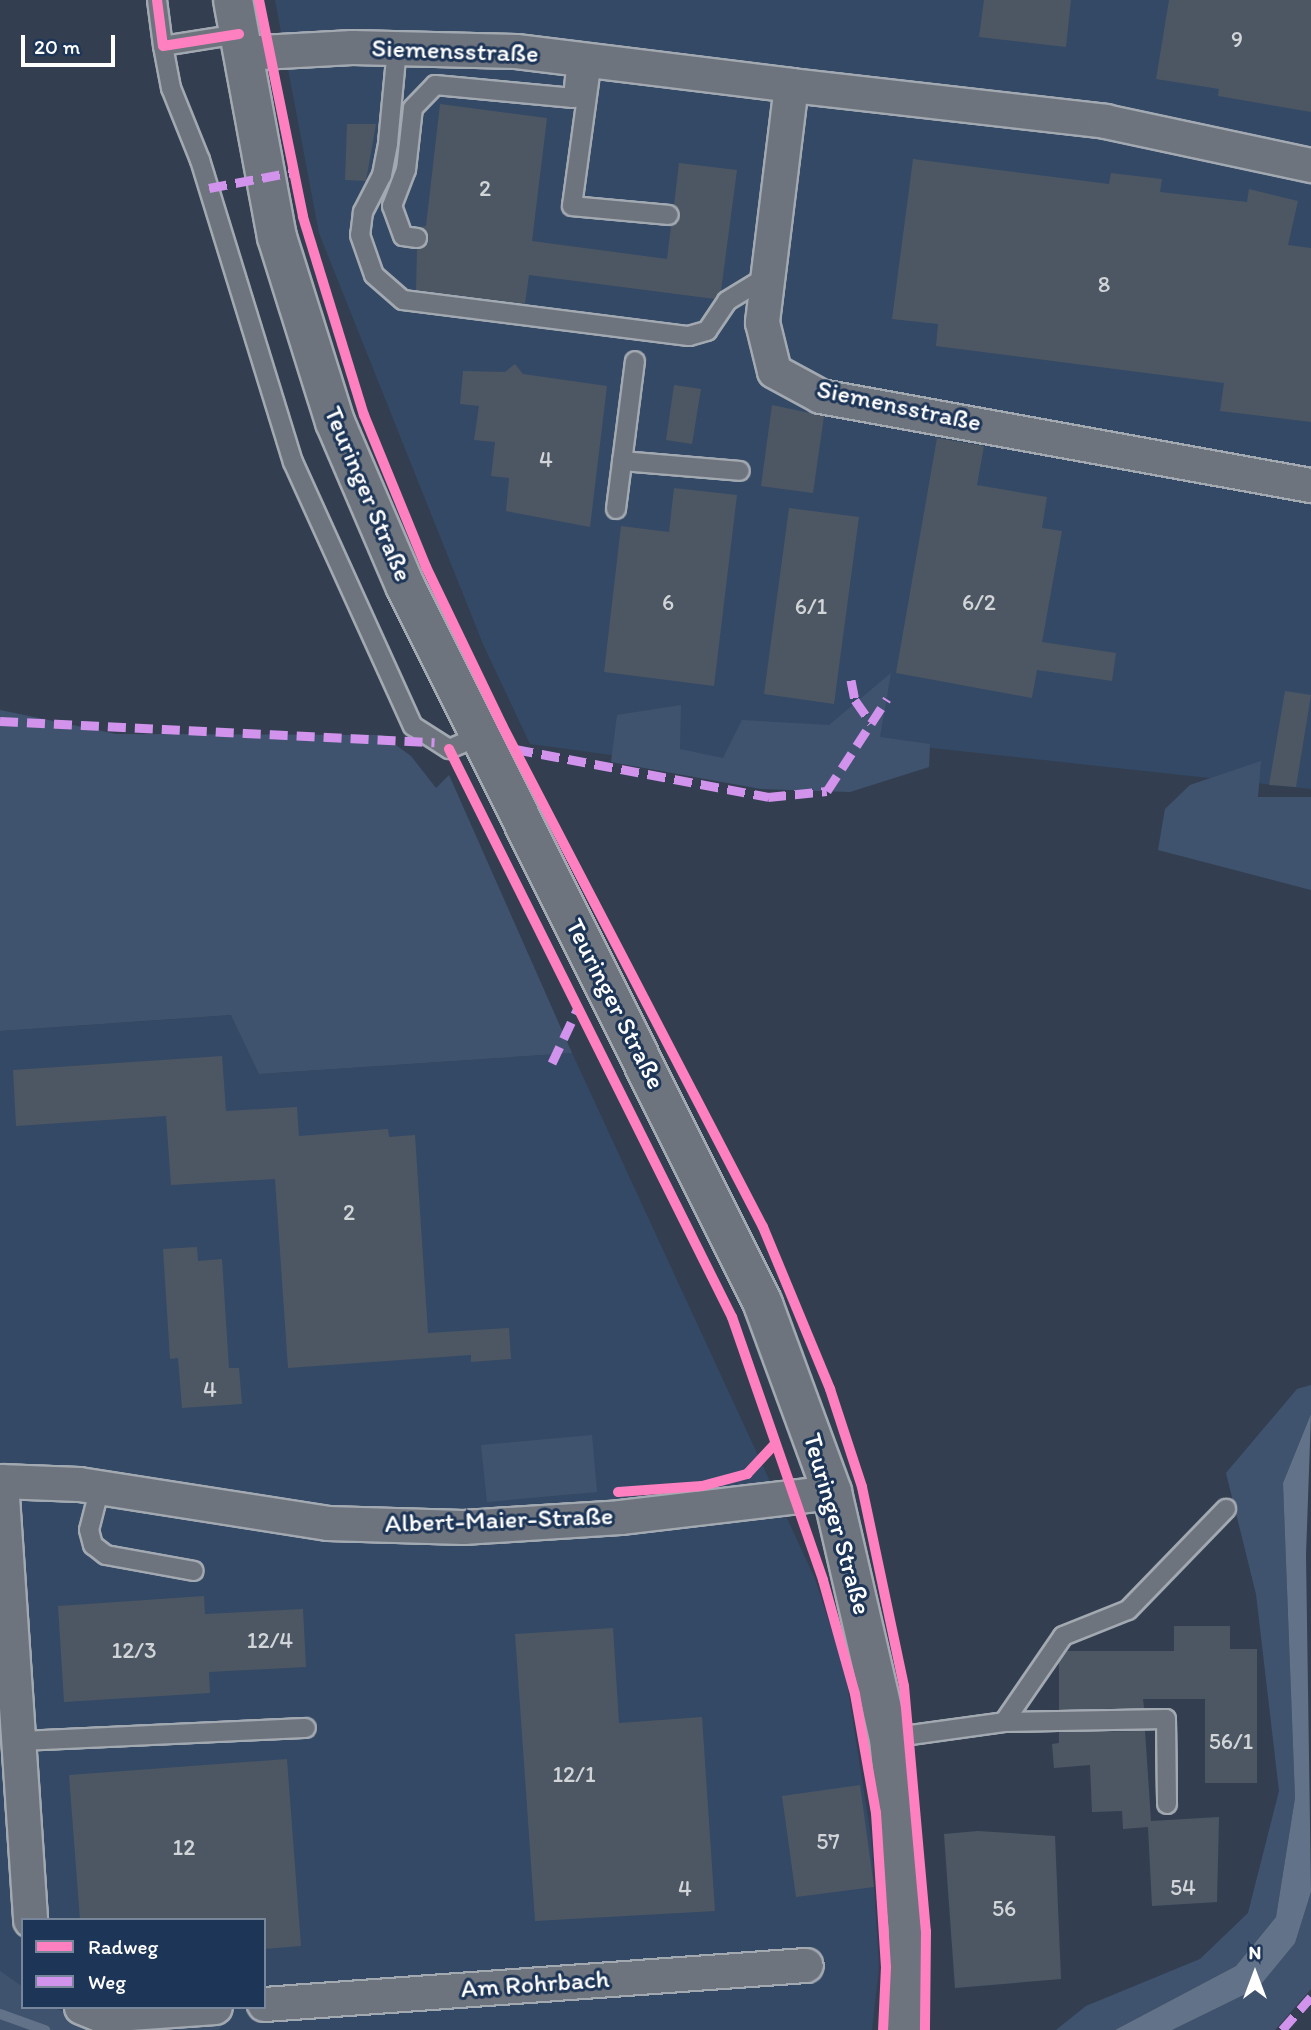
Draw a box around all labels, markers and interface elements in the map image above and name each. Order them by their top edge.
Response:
scale bar [24,21,119,65]
house number: 9 [1231,25,1243,53]
street label: Siemensstraße [371,32,539,70]
text: 20 m [34,34,80,59]
house number: 2 [479,174,491,202]
house number: 8 [1098,270,1110,298]
street label: Siemensstraße [814,373,984,439]
street label: Teuringer Straße [317,402,419,586]
house number: 4 [539,445,553,473]
house number: 6 [662,588,674,616]
house number: 6/2 [962,588,996,616]
house number: 6/1 [795,592,827,620]
street label: Teuringer Straße [559,913,671,1095]
house number: 2 [343,1198,355,1226]
house number: 4 [203,1375,217,1403]
street label: Teuringer Straße [796,1430,878,1618]
street label: Albert-Maier-Straße [384,1500,614,1540]
house number: 12/4 [247,1626,293,1654]
house number: 12/3 [112,1636,156,1664]
house number: 56/1 [1209,1727,1253,1755]
house number: 12/1 [552,1760,596,1788]
house number: 57 [816,1827,840,1855]
house number: 12 [173,1833,195,1861]
house number: 54 [1170,1873,1196,1901]
house number: 4 [678,1874,692,1902]
house number: 56 [992,1894,1016,1922]
legend [21,1918,266,2009]
text: Radweg [88,1934,158,1959]
north arrow [1220,1939,1290,2009]
text: N [1249,1941,1261,1964]
street label: Am Rohrbach [460,1963,610,2005]
text: Weg [88,1969,126,1994]

